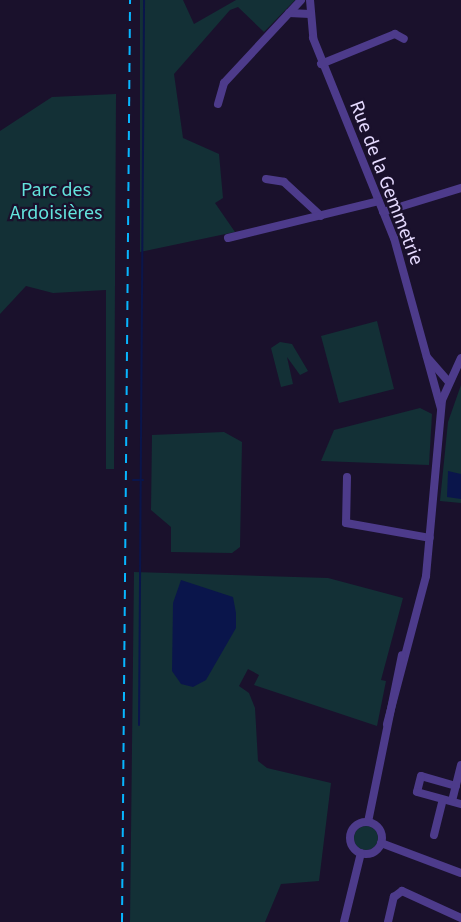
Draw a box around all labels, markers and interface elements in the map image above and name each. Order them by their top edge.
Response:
street label: Rue de la Gemmetrie [344,97,428,269]
park label: Parc des Ardoisières [10,179,102,226]

